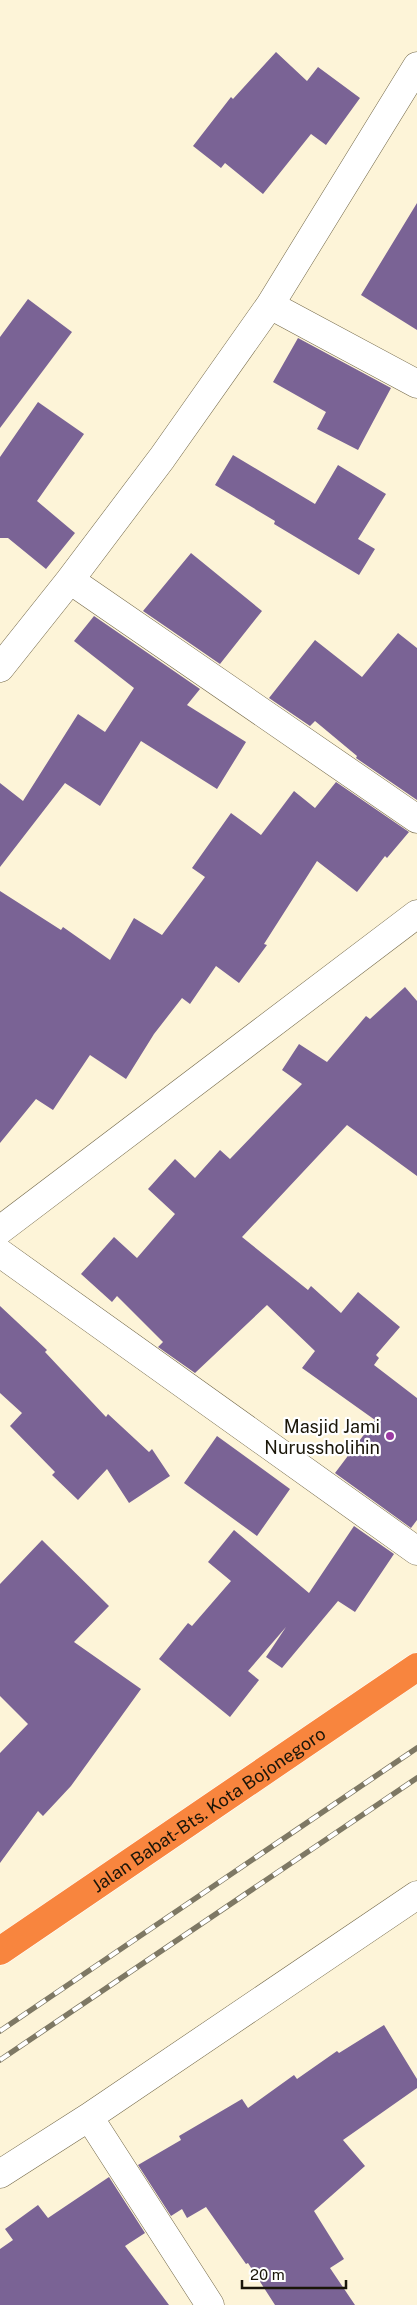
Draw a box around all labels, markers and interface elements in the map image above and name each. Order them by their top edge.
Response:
place label: Masjid Jami Nurussholihin [264,1416,380,1458]
marker: Masjid Jami Nurussholihin [384,1430,396,1442]
street label: Jalan Babat-Bts. Kota Bojonegoro [87,1722,329,1896]
scale bar [242,2258,346,2290]
text: 20 m [250,2266,285,2283]

